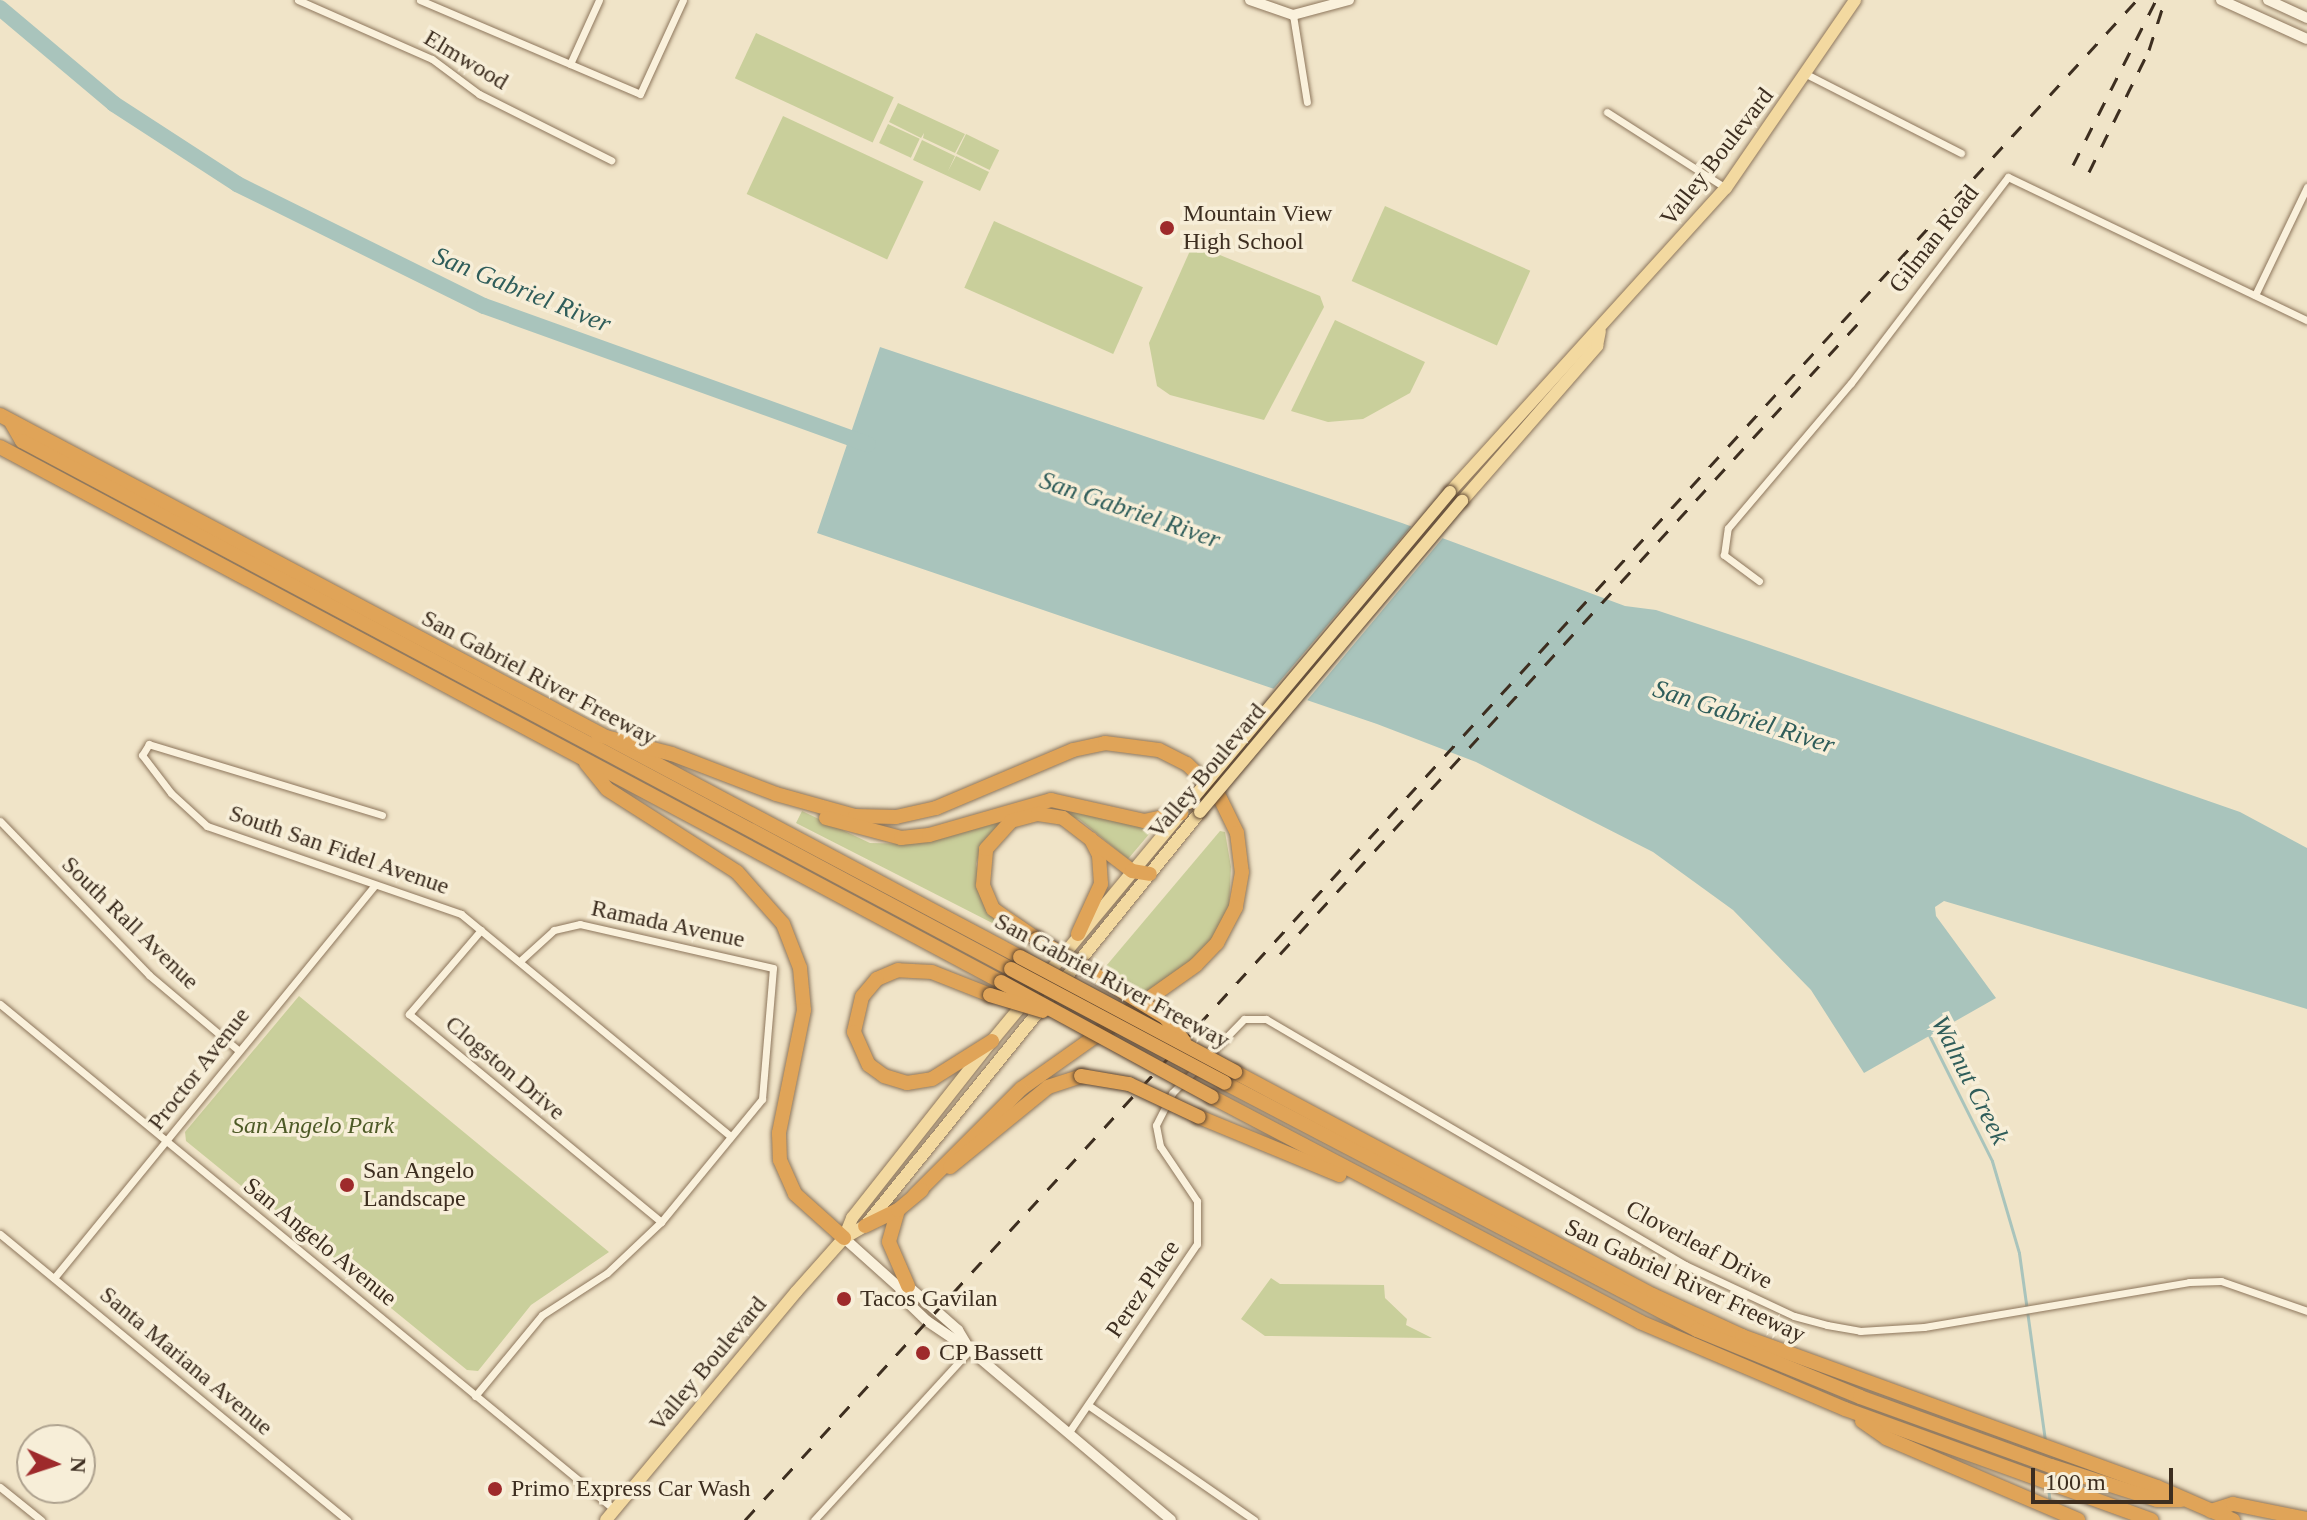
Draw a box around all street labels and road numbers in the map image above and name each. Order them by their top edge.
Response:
street label: Elmwood [419,24,513,96]
street label: Valley Boulevard [1654,82,1780,232]
street label: Gilman Road [1883,179,1985,299]
street label: San Gabriel River Freeway [417,604,661,752]
street label: Valley Boulevard [1142,698,1272,844]
street label: South San Fidel Avenue [225,799,453,901]
street label: South Rall Avenue [55,850,205,996]
street label: Ramada Avenue [588,894,748,954]
street label: San Gabriel River Freeway [990,907,1234,1055]
street label: Proctor Avenue [142,1001,256,1137]
street label: Clogston Drive [439,1010,571,1126]
street label: San Angelo Avenue [237,1171,403,1313]
street label: Cloverleaf Drive [1621,1194,1777,1296]
street label: San Gabriel River Freeway [1560,1213,1810,1349]
street label: Perez Place [1100,1235,1186,1343]
street label: Santa Mariana Avenue [93,1280,279,1442]
street label: Valley Boulevard [643,1291,773,1437]

